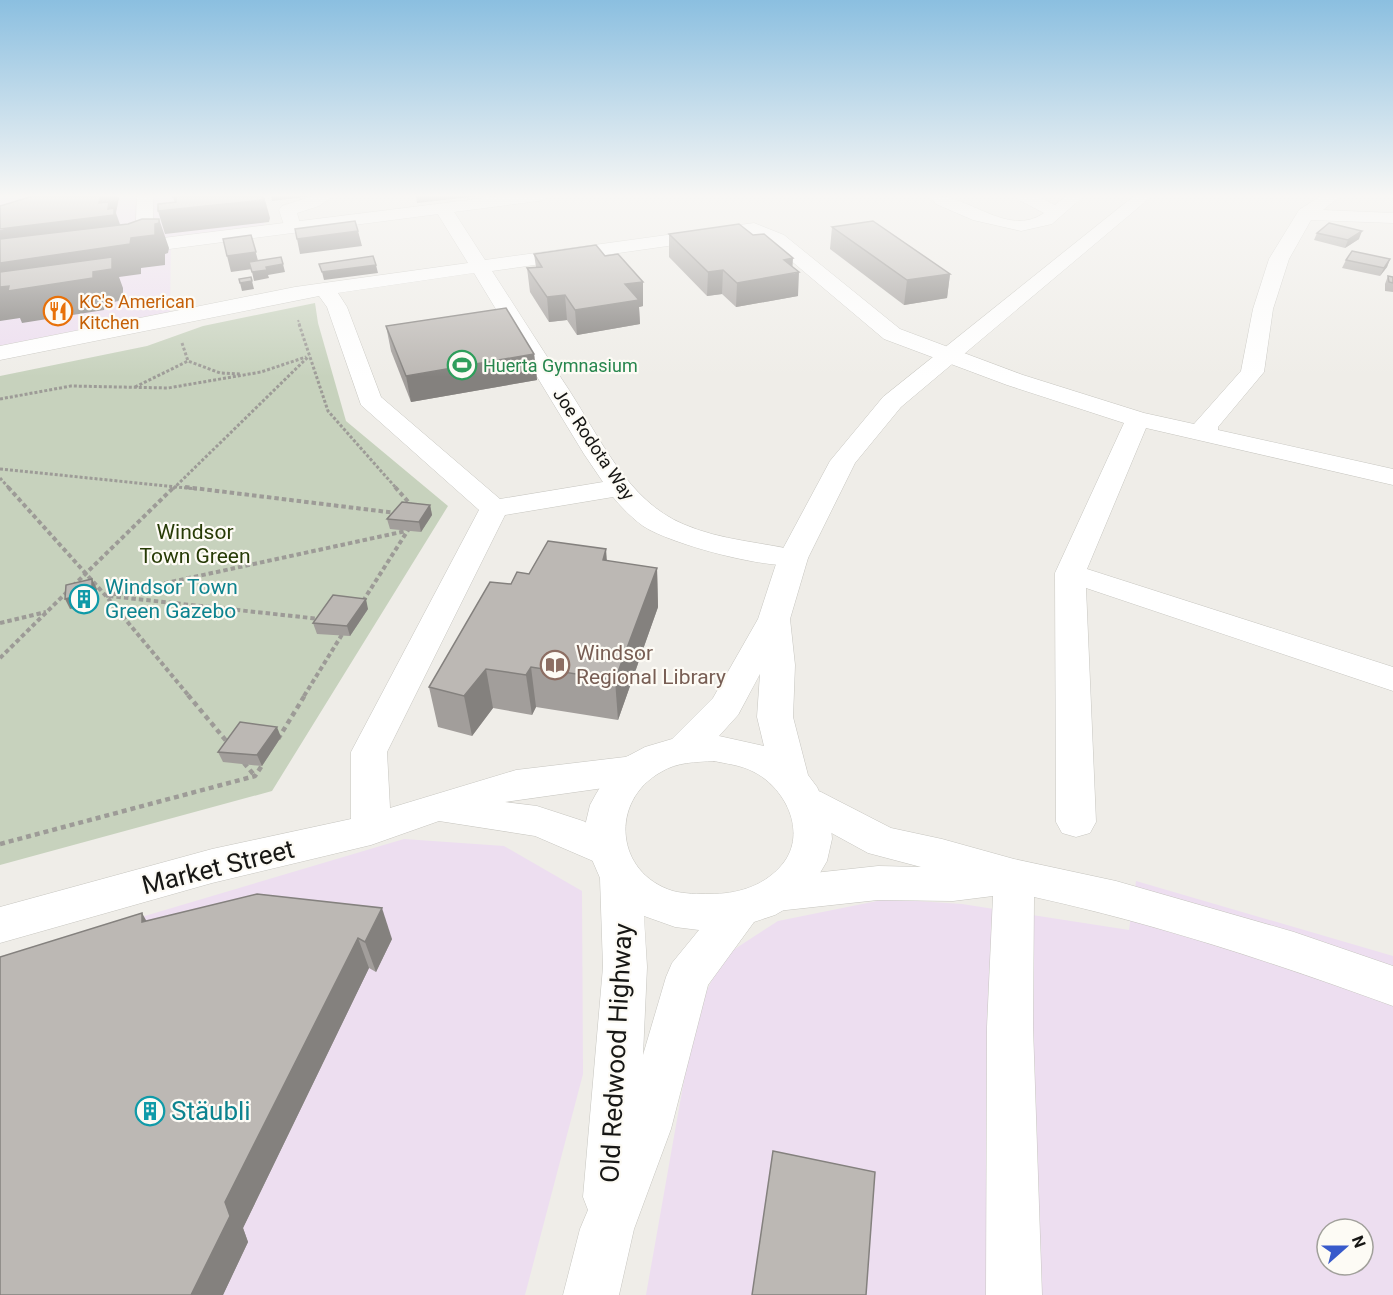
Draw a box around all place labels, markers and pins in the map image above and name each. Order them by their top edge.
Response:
place label: KC's American Kitchen [79,291,195,333]
restaurant icon: KC's American Kitchen [42,295,74,327]
sports icon: Huerta Gymnasium [446,349,478,381]
place label: Huerta Gymnasium [483,355,638,376]
place label: Windsor Town Green Gazebo [105,575,238,623]
building icon: Windsor Town Green Gazebo [68,583,100,615]
place label: Windsor Regional Library [576,641,726,689]
library icon: Windsor Regional Library [539,649,571,681]
building icon: Stäubli [134,1095,166,1127]
place label: Stäubli [171,1096,251,1126]

